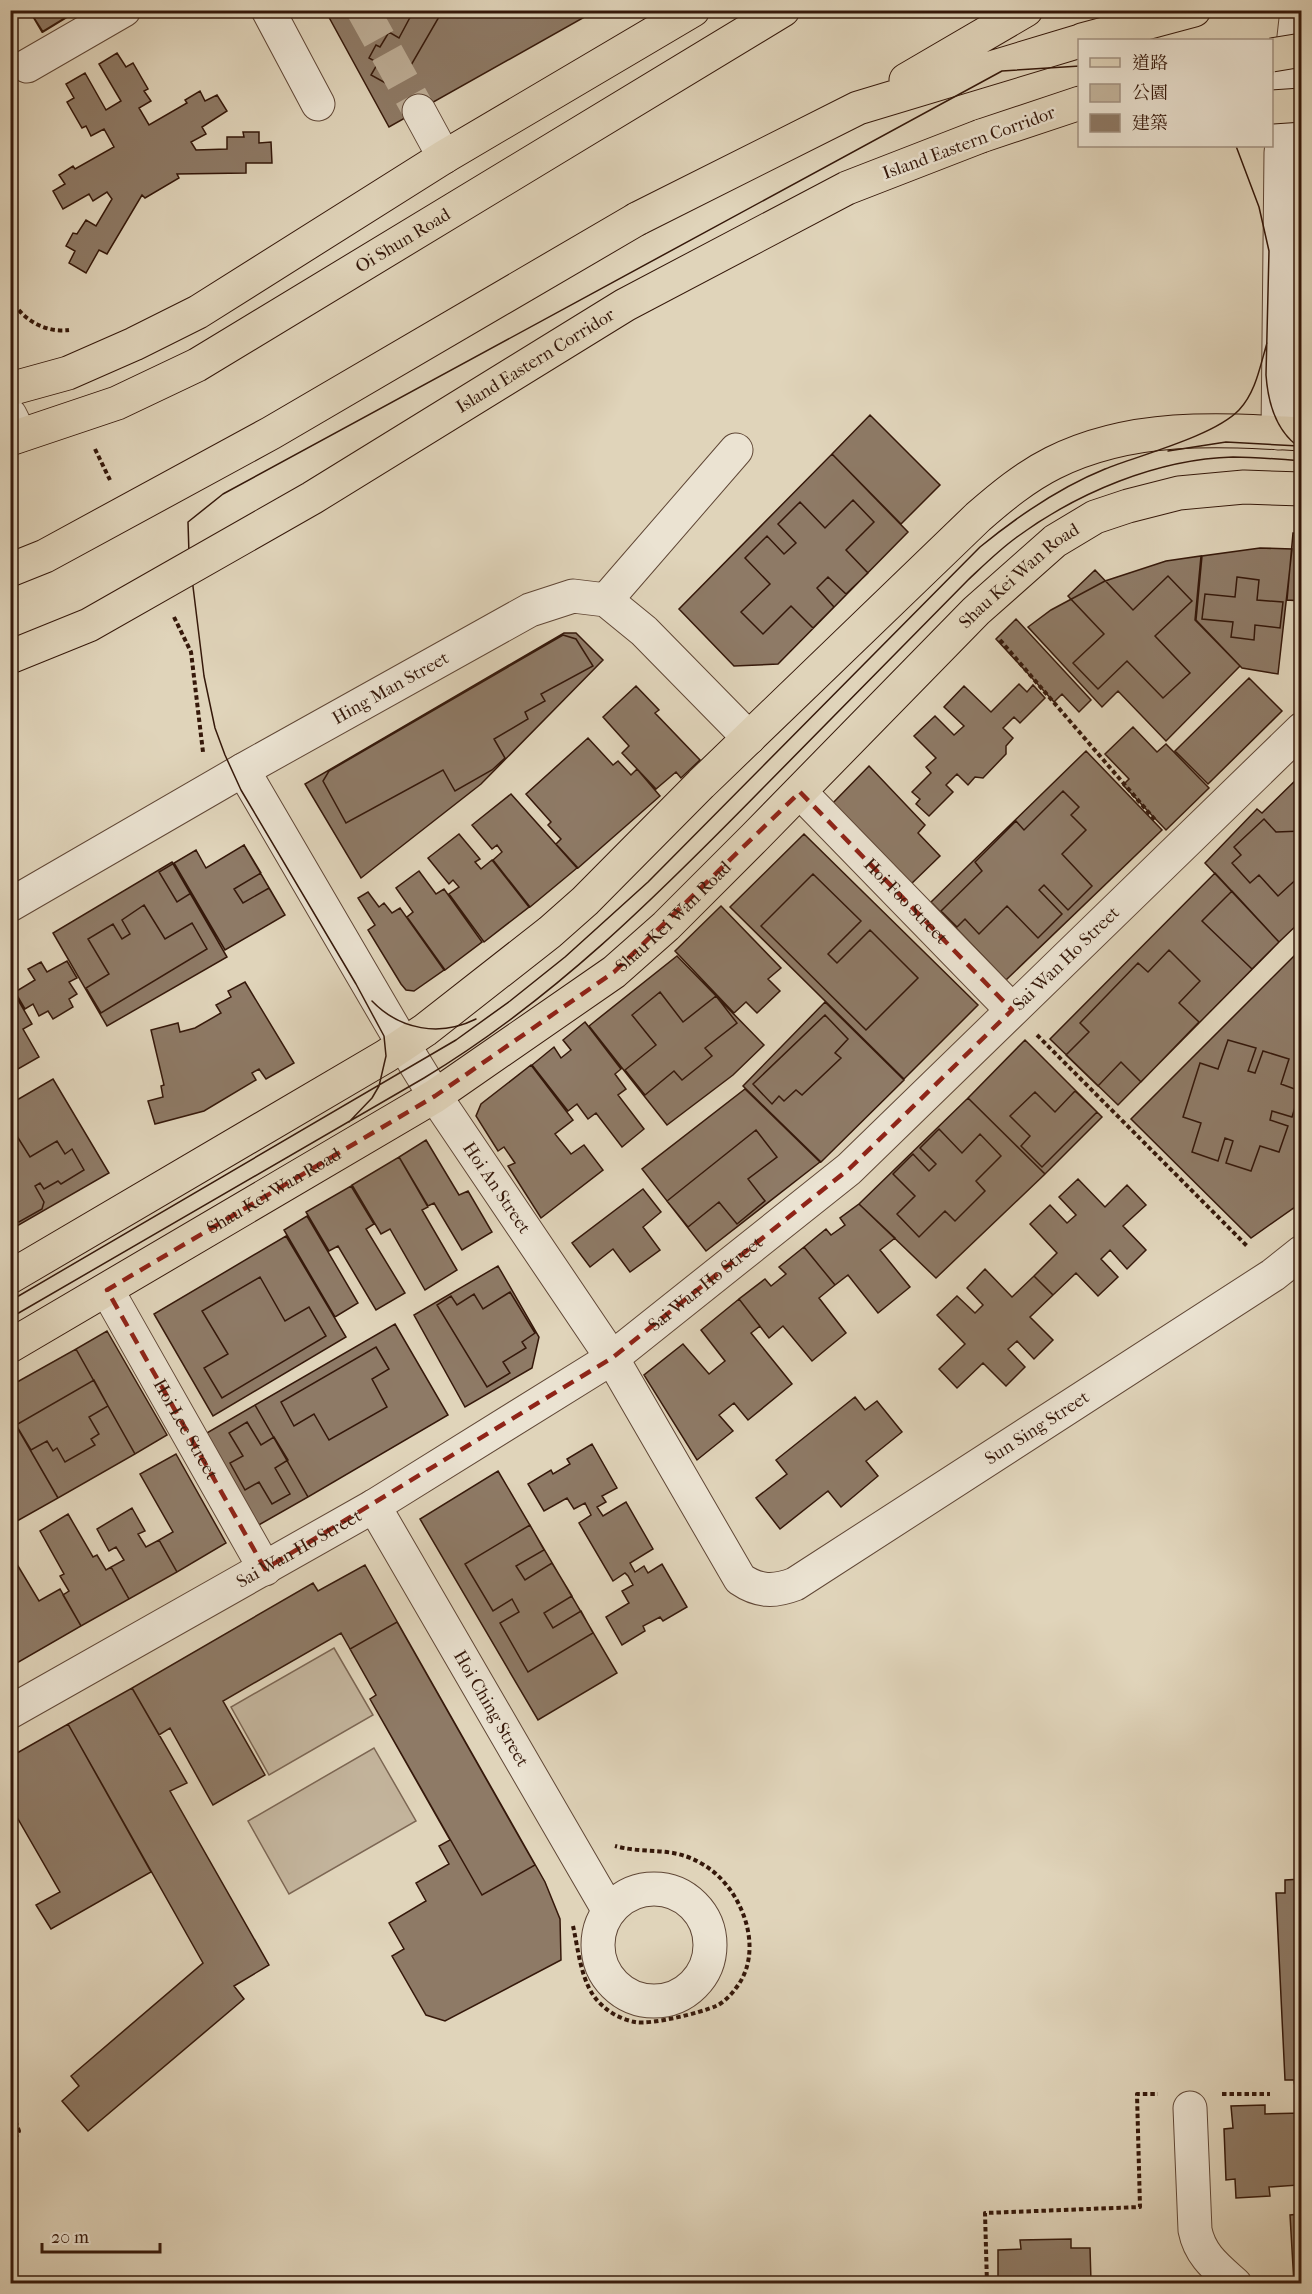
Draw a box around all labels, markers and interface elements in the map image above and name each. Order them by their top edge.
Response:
legend [1078,39,1273,147]
text: 道路 [1132,53,1168,74]
text: 公園 [1132,83,1168,104]
street label: Island Eastern Corridor [880,102,1059,184]
text: 建築 [1132,113,1168,134]
street label: Oi Shun Road [351,204,454,277]
street label: Island Eastern Corridor [452,303,619,417]
street label: Shau Kei Wan Road [954,518,1083,633]
street label: Hing Man Street [328,647,453,729]
street label: Hoi Foo Street [860,854,953,949]
street label: Shau Kei Wan Road [611,856,736,976]
street label: Sai Wan Ho Street [1008,901,1124,1015]
street label: Hoi An Street [459,1138,536,1238]
street label: Shau Kei Wan Road [203,1143,345,1238]
street label: Sai Wan Ho Street [644,1231,767,1336]
street label: Hoi Lee Street [149,1375,223,1484]
street label: Sun Sing Street [981,1386,1093,1469]
street label: Sai Wan Ho Street [233,1504,366,1592]
street label: Hoi Ching Street [449,1646,534,1771]
scale bar [42,2216,160,2254]
text: 20 m [51,2227,89,2248]

